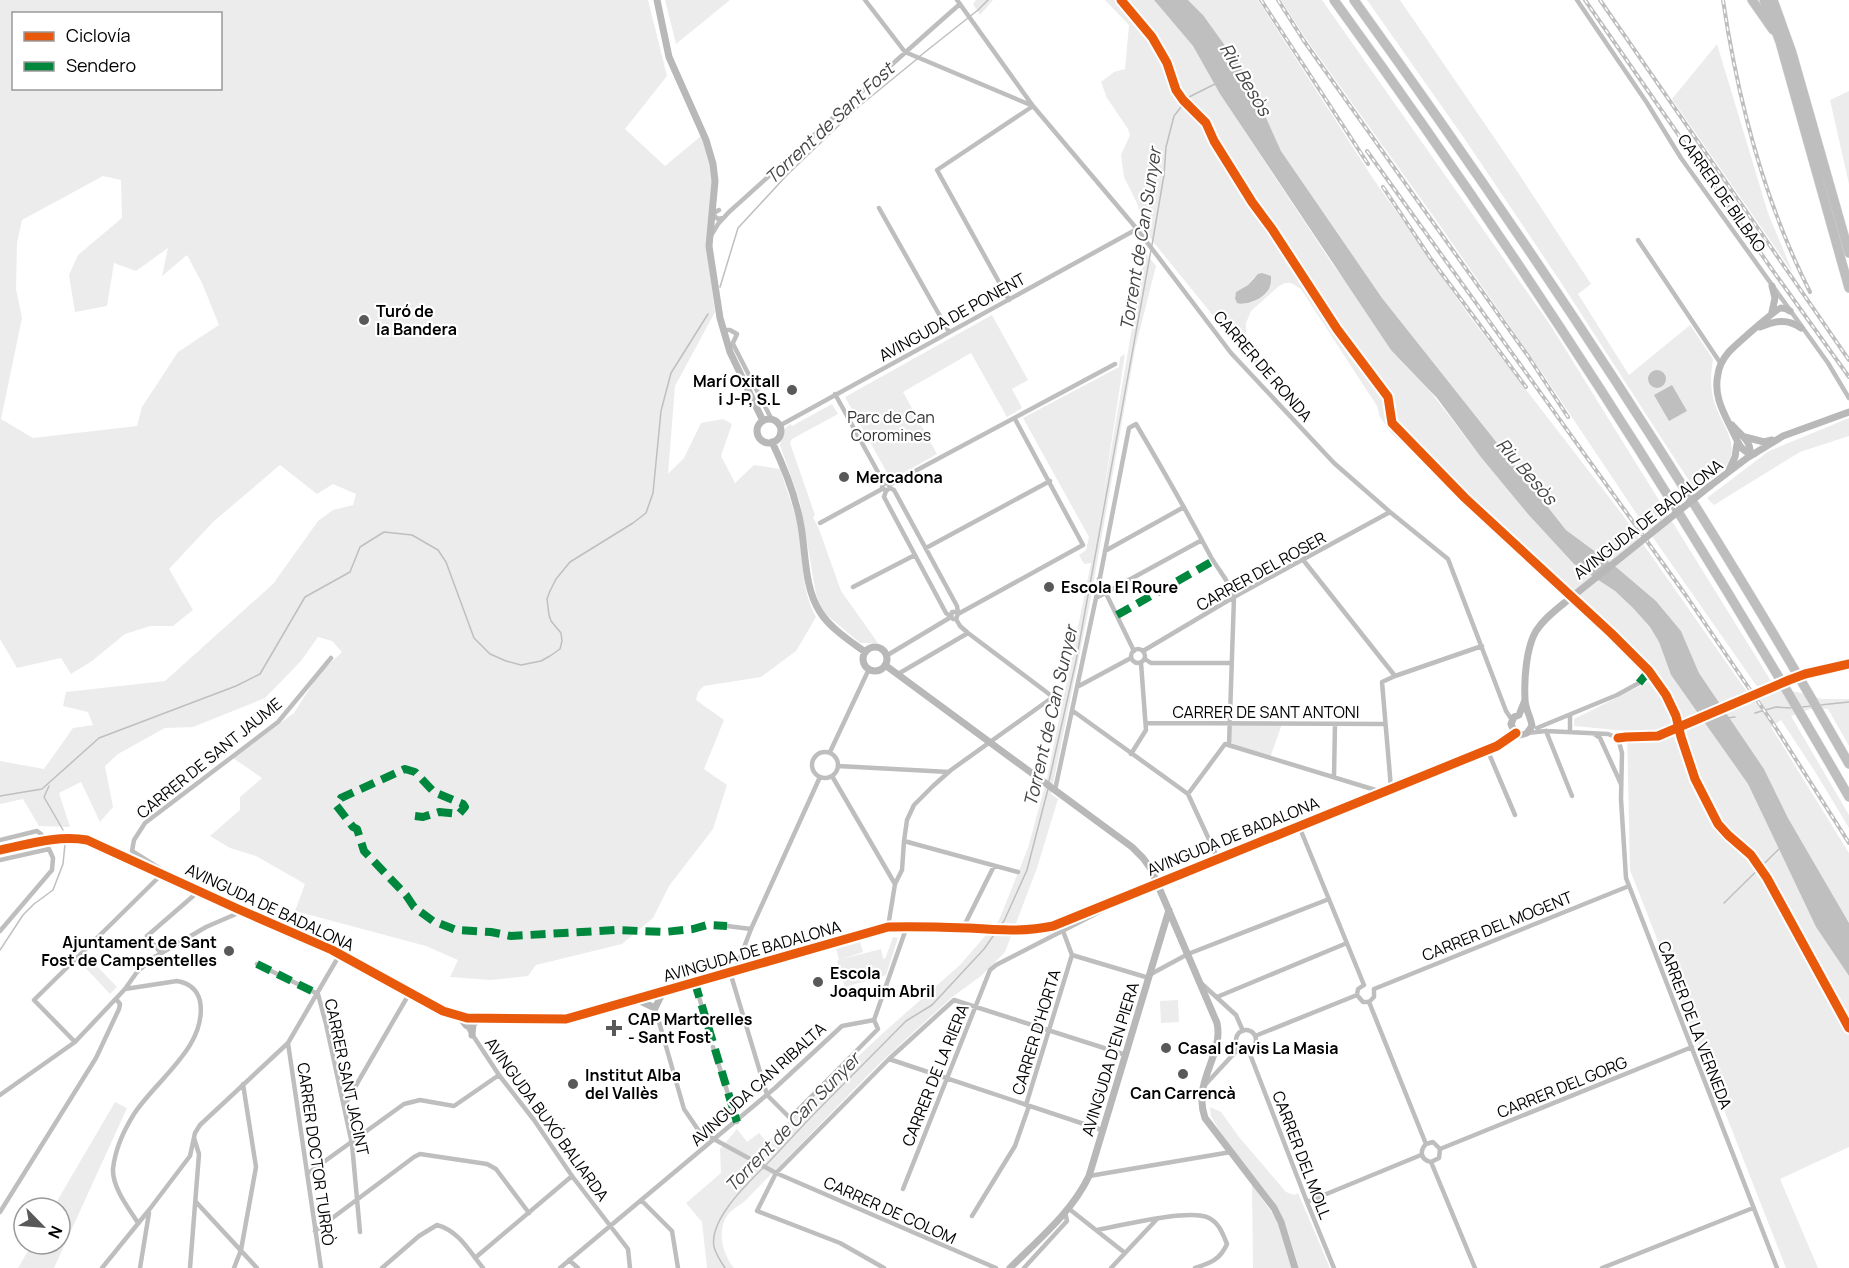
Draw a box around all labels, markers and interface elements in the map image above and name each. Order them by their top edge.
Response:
legend [12,12,222,90]
text: Ciclovía [66,23,131,47]
water label: Riu Besòs [1215,38,1278,121]
text: Sendero [66,53,136,77]
water label: Torrent de Sant Fost [759,56,900,189]
street label: CARRER DE BILBAO [1673,129,1771,257]
water label: Torrent de Can Sunyer [1114,143,1167,332]
street label: AVINGUDA DE PONENT [875,267,1030,367]
place label: Turó de la Bandera [376,300,457,340]
street label: CARRER DE RONDA [1209,306,1317,426]
marker: Turó de la Bandera [357,313,371,327]
place label: Marí Oxitall i J-P, S.L [693,370,780,410]
marker: Marí Oxitall i J-P, S.L [785,383,799,397]
park label: Parc de Can Coromines [847,406,935,446]
water label: Riu Besòs [1491,433,1564,511]
street label: AVINGUDA DE BADALONA [1569,454,1727,584]
place label: Mercadona [856,466,943,488]
marker: Mercadona [837,470,851,484]
street label: CARRER DEL ROSER [1192,526,1330,616]
place label: Escola El Roure [1061,576,1179,598]
marker: Escola El Roure [1042,580,1056,594]
water label: Torrent de Can Sunyer [1018,621,1083,809]
street label: CARRER DE SANT JAUME [132,693,286,823]
street label: CARRER DE SANT ANTONI [1172,701,1360,723]
street label: AVINGUDA DE BADALONA [1144,791,1322,881]
street label: AVINGUDA DE BADALONA [182,858,358,956]
street label: CARRER DEL MOGENT [1419,886,1576,966]
street label: AVINGUDA DE BADALONA [661,915,843,987]
place label: Ajuntament de Sant Fost de Campsentelles [41,931,217,971]
street label: CARRER DE LA VERNEDA [1653,938,1737,1112]
marker: Ajuntament de Sant Fost de Campsentelles [222,944,236,958]
place label: Escola Joaquim Abril [830,962,935,1002]
street label: CARRER D'HORTA [1006,967,1066,1097]
marker: Escola Joaquim Abril [811,975,825,989]
street label: AVINGUDA D'EN PIERA [1076,979,1144,1139]
street label: CARRER SANT JACINT [320,997,374,1158]
street label: CARRER DE LA RIERA [896,1001,974,1149]
place label: CAP Martorelles - Sant Fost [628,1008,753,1048]
street label: AVINGUDA CAN RIBALTA [686,1017,830,1151]
marker: CAP Martorelles - Sant Fost [605,1019,623,1037]
street label: AVINGUDA BUXÓ BALIARDA [480,1033,614,1205]
place label: Casal d'avis La Masia [1178,1037,1338,1059]
marker: Casal d'avis La Masia [1159,1041,1173,1055]
water label: Torrent de Can Sunyer [719,1045,867,1197]
street label: CARRER DEL GORG [1494,1051,1630,1123]
street label: CARRER DOCTOR TURRÒ [292,1061,340,1247]
place label: Institut Alba del Vallès [585,1064,681,1104]
marker: Can Carrencà [1176,1067,1190,1081]
marker: Institut Alba del Vallès [566,1077,580,1091]
place label: Can Carrencà [1130,1082,1236,1104]
street label: CARRER DEL MOLL [1267,1088,1337,1222]
street label: CARRER DE COLOM [820,1171,960,1249]
north arrow [12,1196,72,1256]
text: N [43,1222,68,1242]

